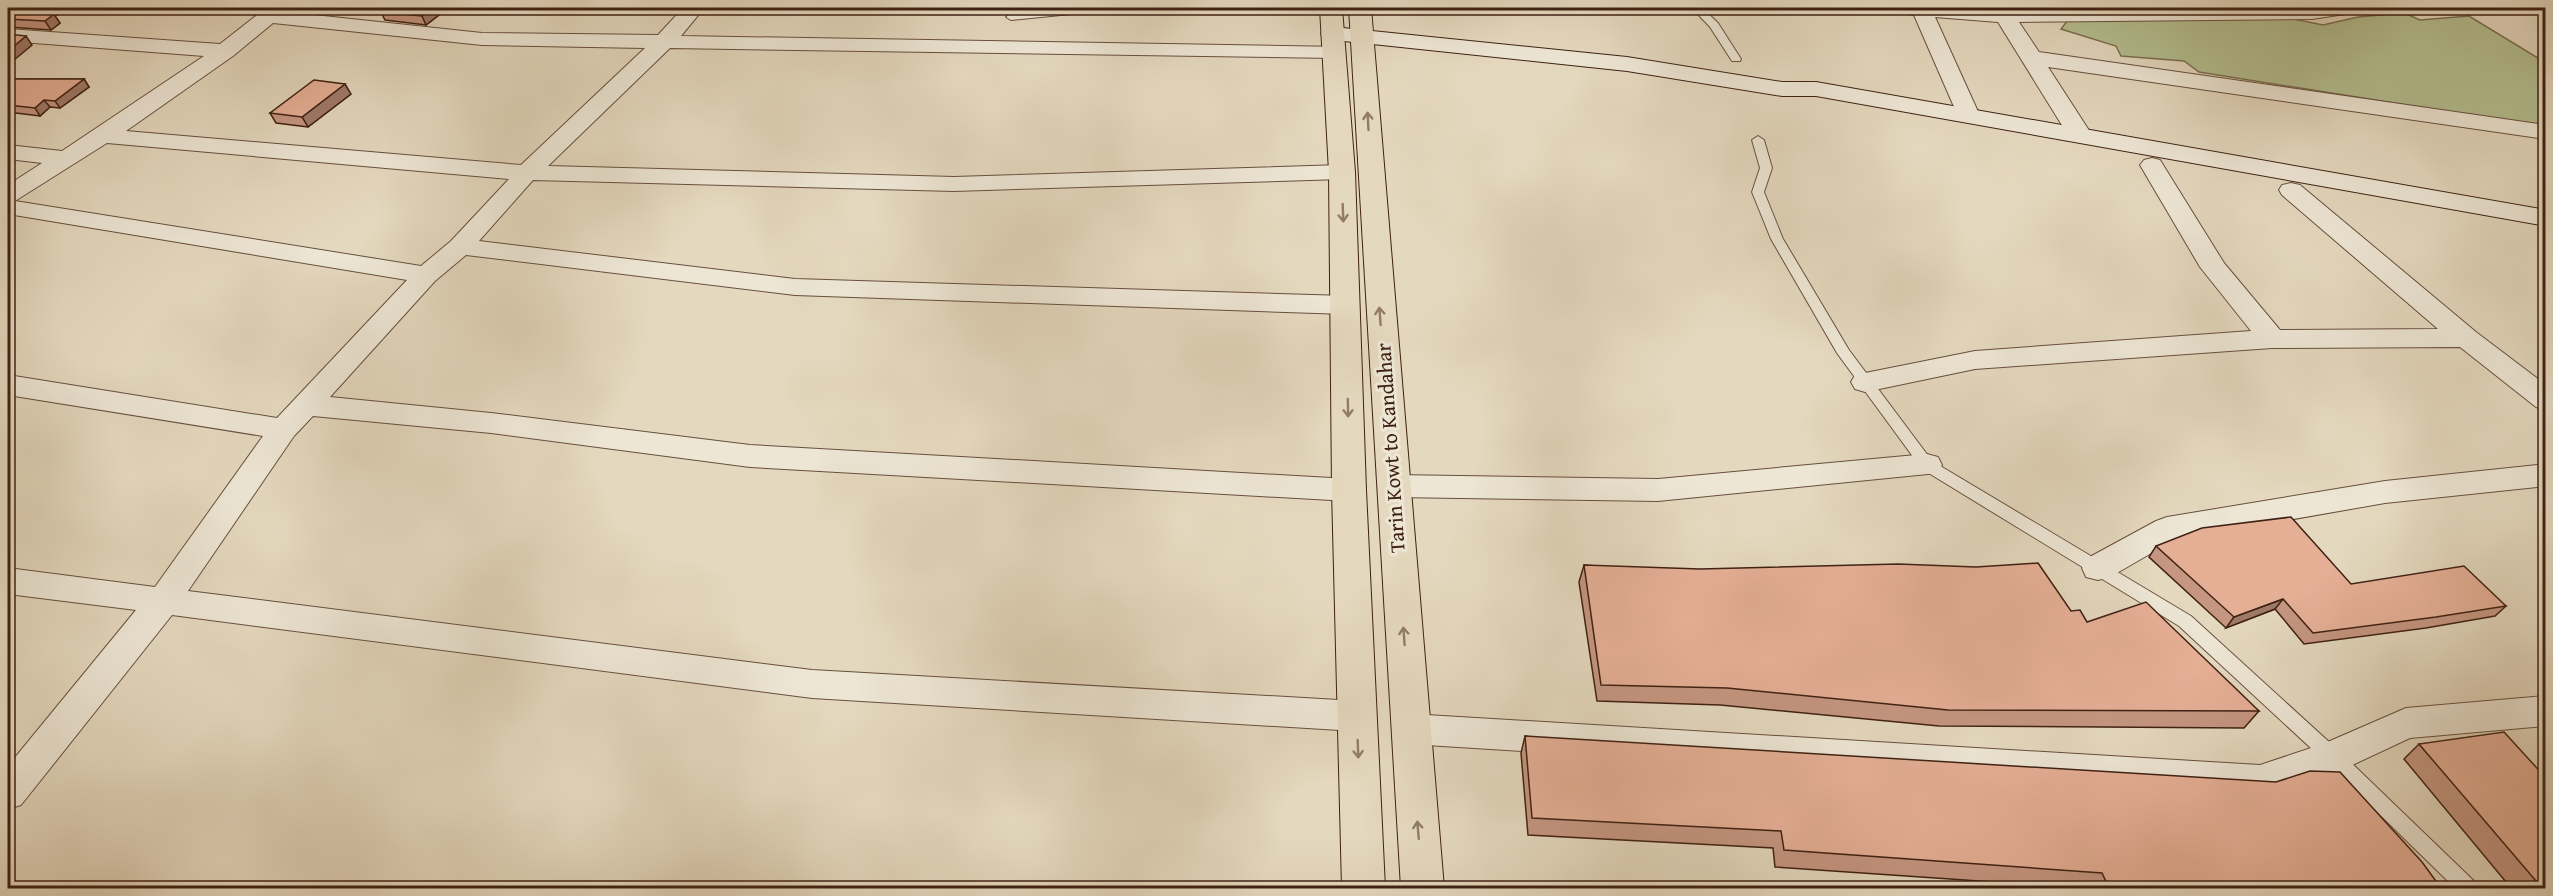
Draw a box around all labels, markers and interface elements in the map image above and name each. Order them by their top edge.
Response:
one-way arrow [1363,112,1374,131]
one-way arrow [1338,202,1349,222]
one-way arrow [1375,306,1386,326]
street label: Tarin Kowt to Kandahar [1367,342,1413,554]
one-way arrow [1342,397,1353,417]
one-way arrow [1398,626,1409,646]
one-way arrow [1352,739,1363,759]
one-way arrow [1413,821,1424,841]

